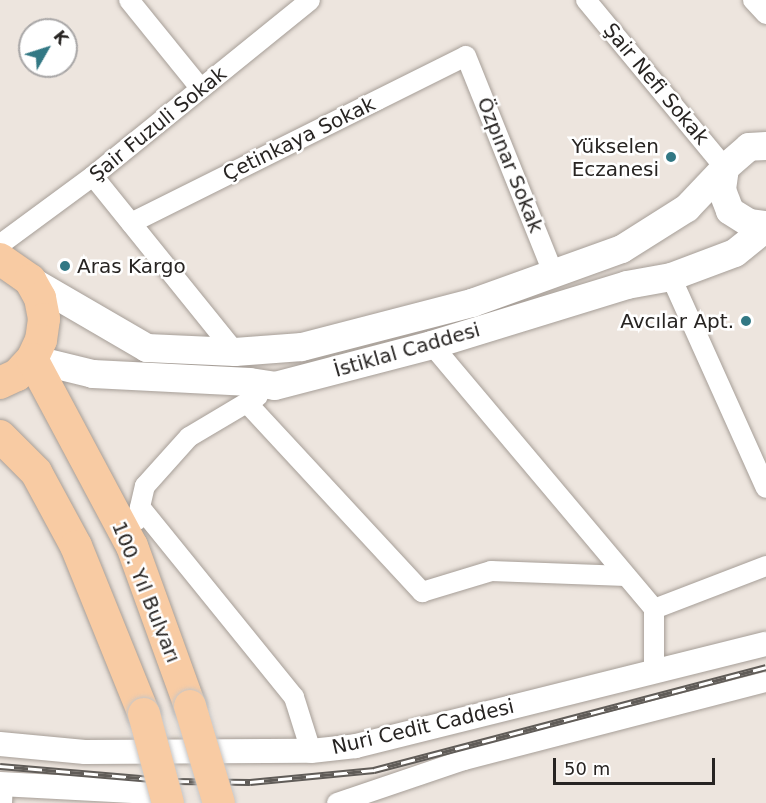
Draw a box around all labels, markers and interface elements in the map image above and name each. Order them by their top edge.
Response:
north arrow [18,18,78,78]
street label: Şair Nefi Sokak [598,18,714,150]
text: K [50,27,72,48]
street label: Şair Fuzuli Sokak [85,62,231,186]
street label: Çetinkaya Sokak [219,92,379,186]
street label: Özpınar Sokak [472,94,548,236]
place label: Yükselen Eczanesi [572,134,659,181]
marker: Yükselen Eczanesi [664,150,678,164]
place label: Aras Kargo [77,254,186,278]
marker: Aras Kargo [58,259,72,273]
place label: Avcılar Apt. [620,309,734,333]
marker: Avcılar Apt. [739,314,753,328]
street label: İstiklal Caddesi [331,318,483,382]
street label: 100. Yıl Bulvarı [107,518,185,666]
street label: Nuri Cedit Caddesi [329,694,517,760]
scale bar [556,746,718,784]
text: 50 m [564,758,610,779]

